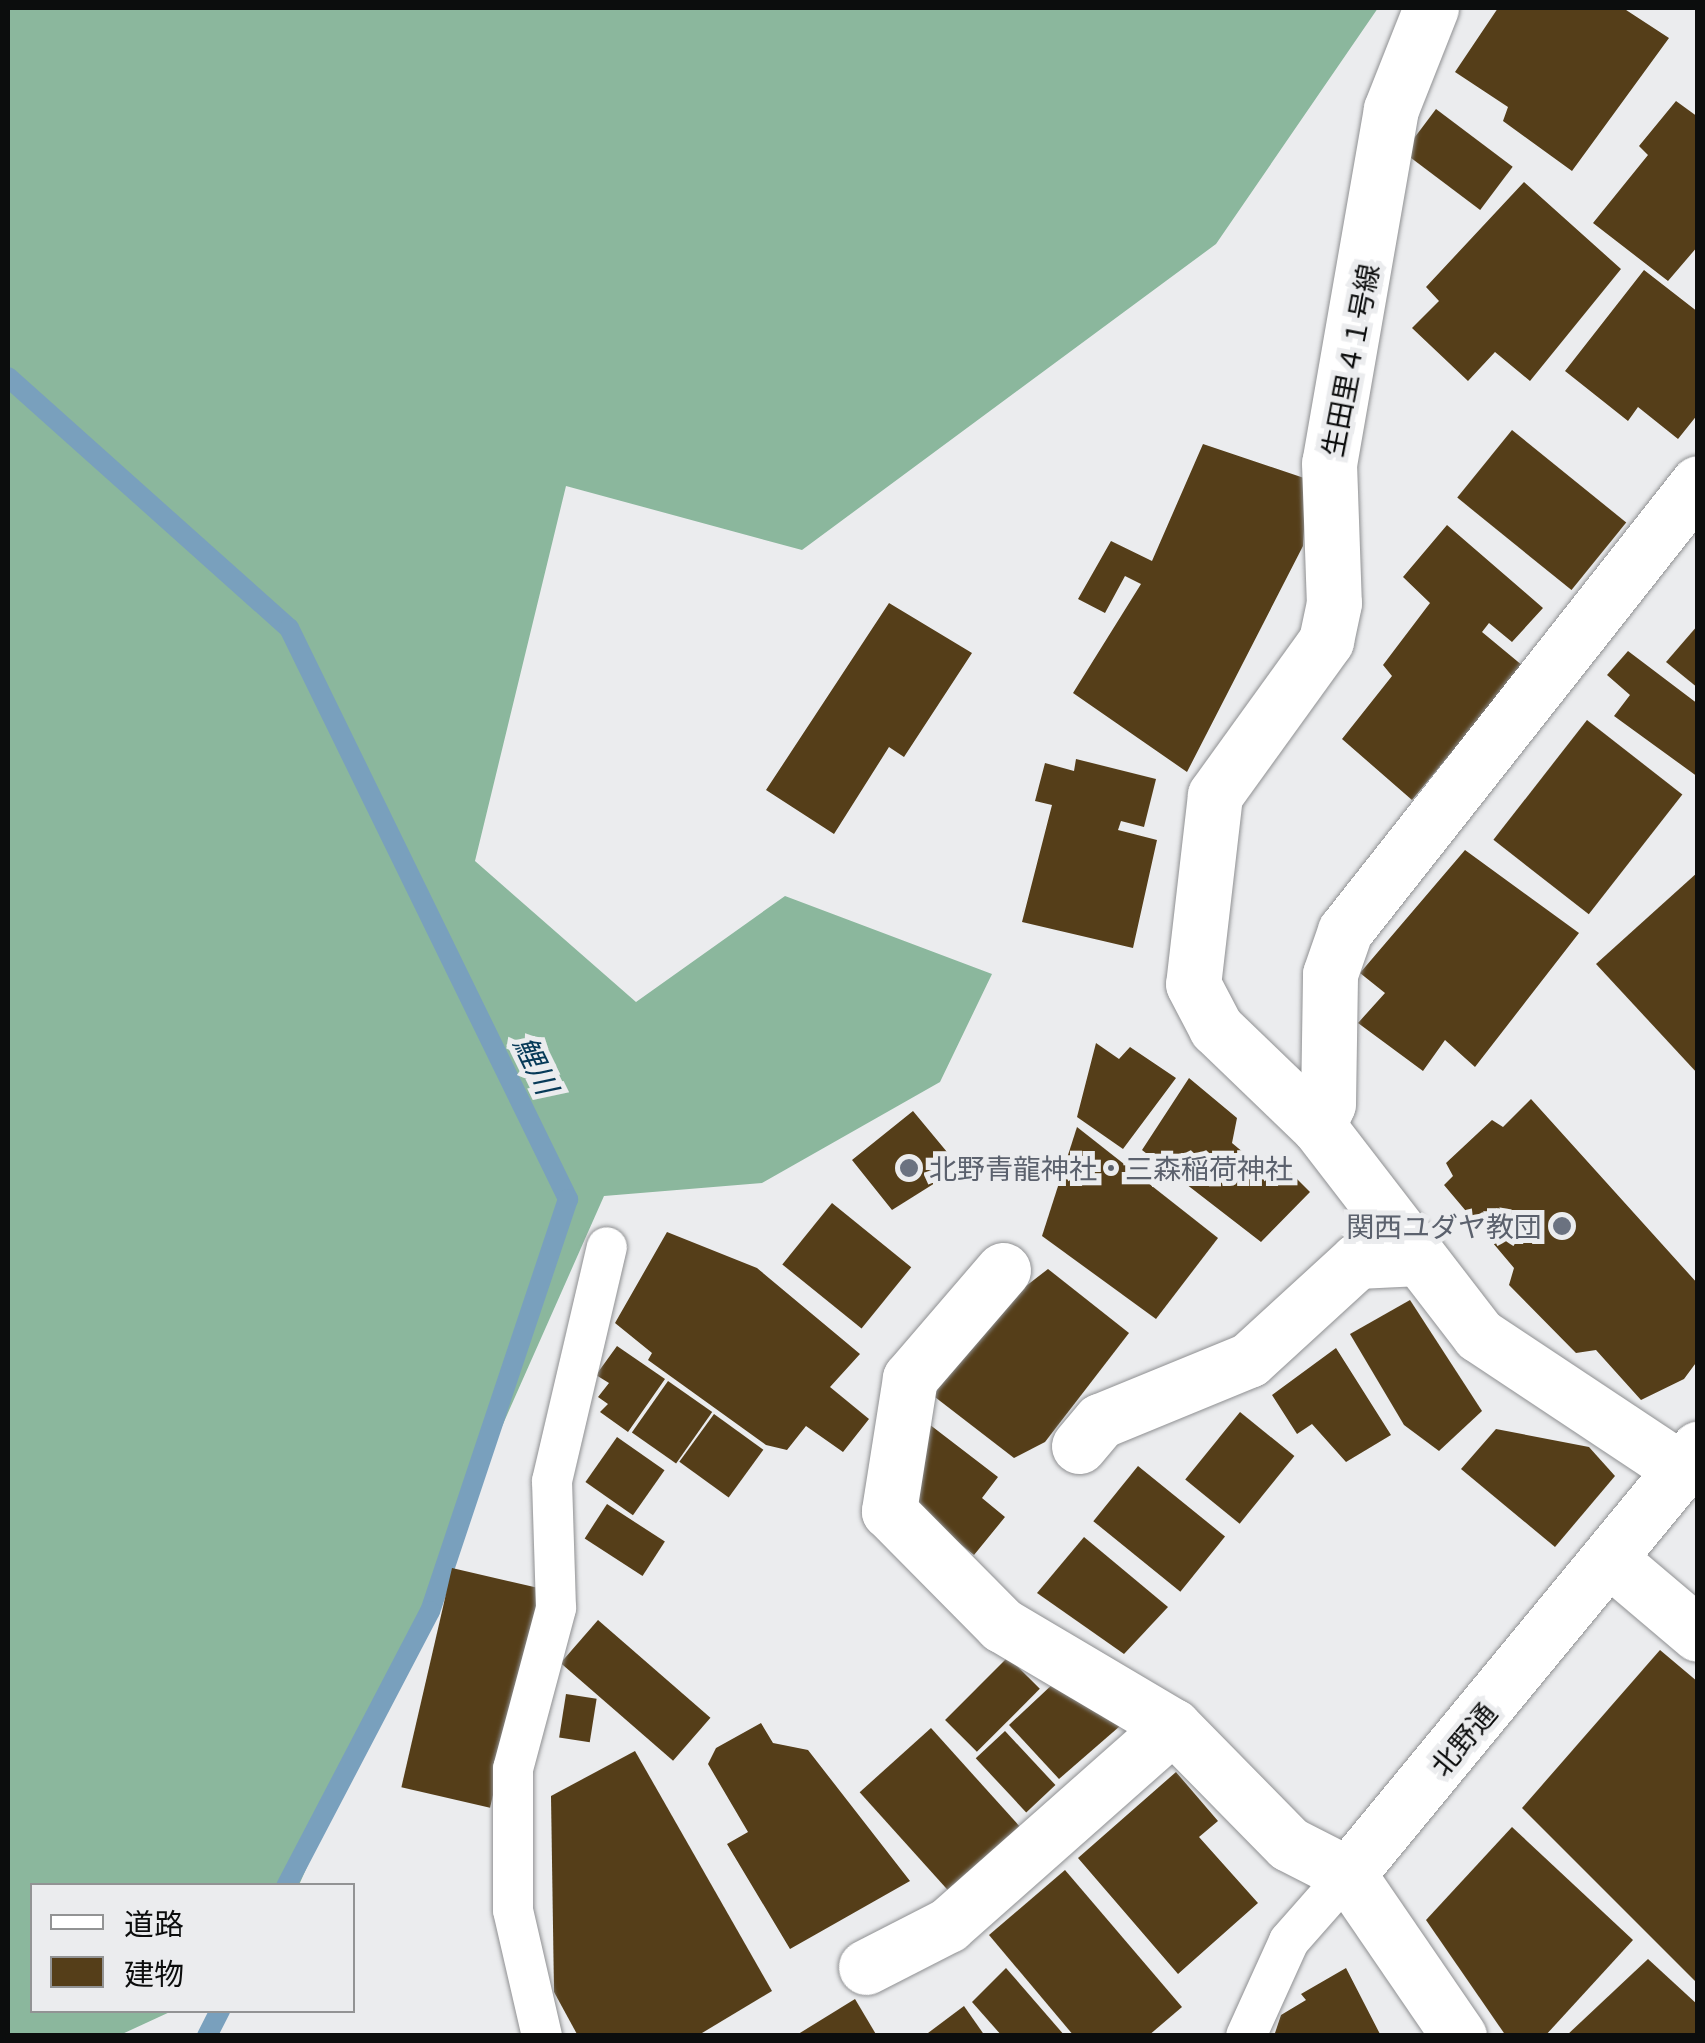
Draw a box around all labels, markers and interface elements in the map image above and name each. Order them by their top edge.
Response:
street label: 生田里４１号線 [1315,261,1385,459]
water label: 鯉川 [507,1030,565,1100]
place label: 北野青龍神社・三森稲荷神社 [929,1151,1293,1185]
marker: 北野青龍神社・三森稲荷神社 [898,1157,920,1179]
place label: 関西ユダヤ教団 [1346,1209,1542,1243]
marker: 関西ユダヤ教団 [1551,1215,1573,1237]
street label: 北野通 [1423,1696,1503,1782]
legend [30,1883,355,2013]
text: 道路 [124,1903,184,1944]
text: 建物 [124,1953,184,1994]

